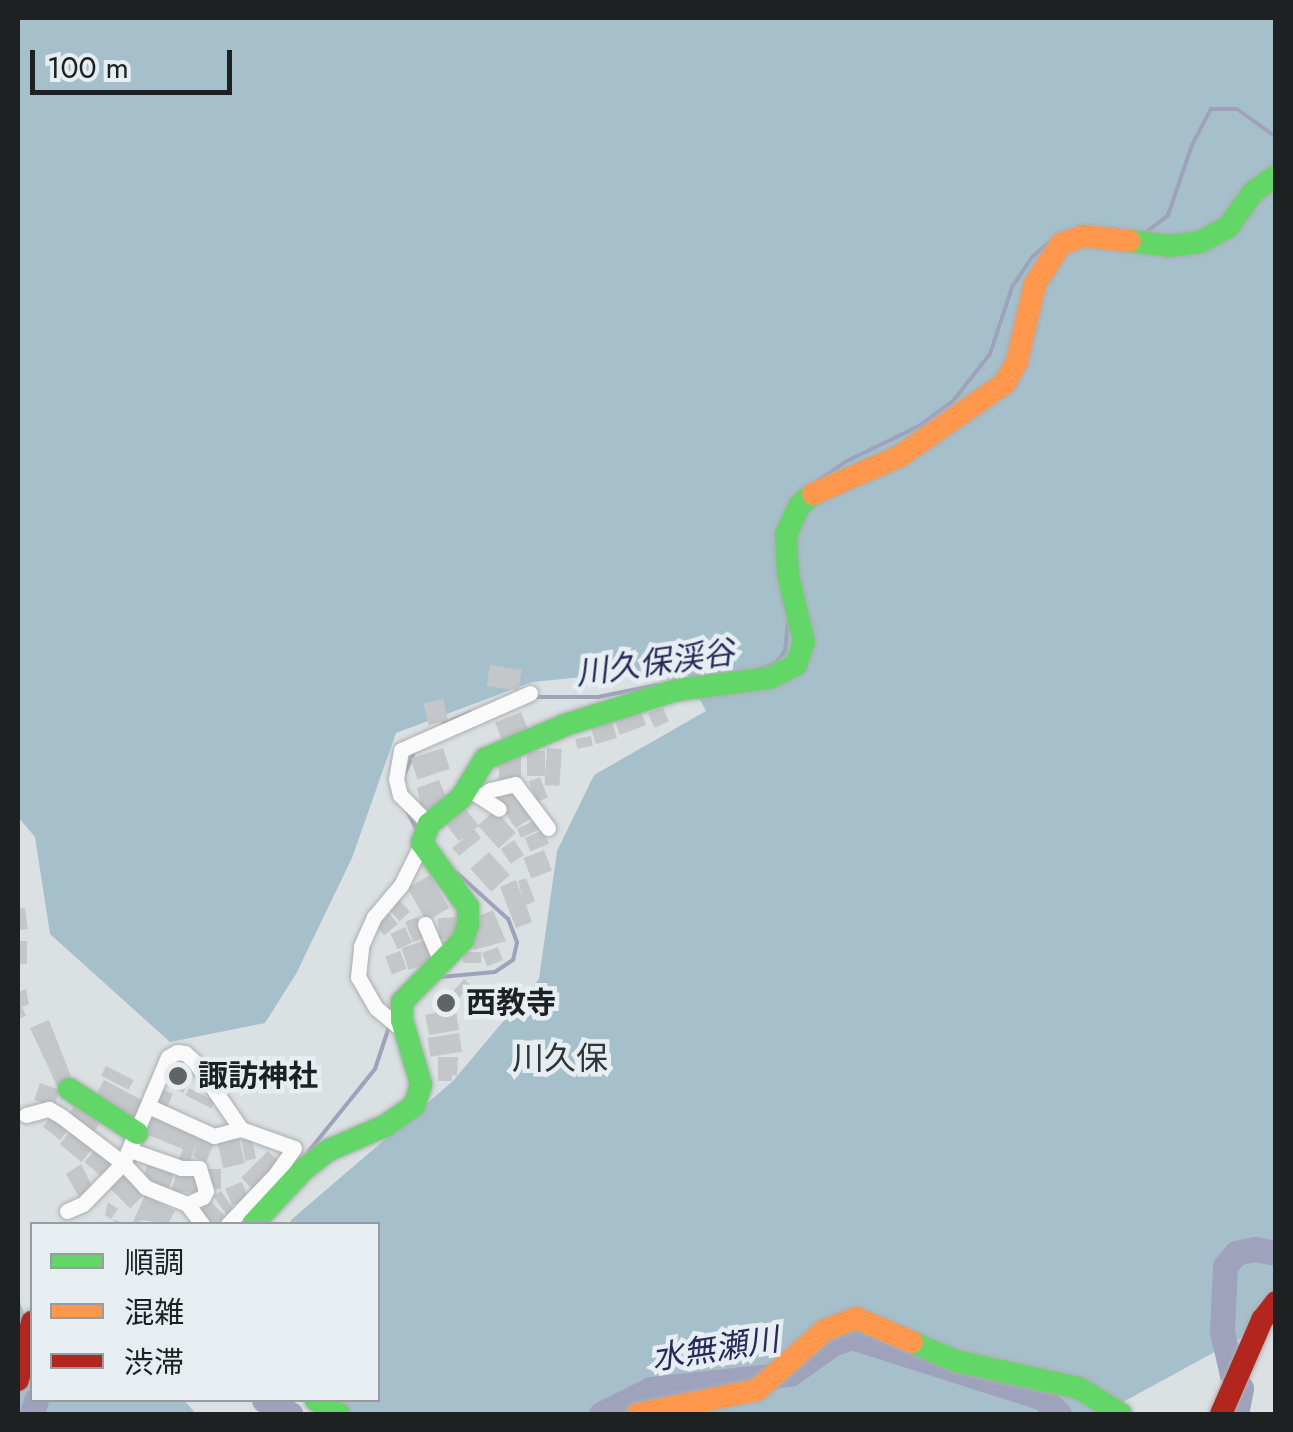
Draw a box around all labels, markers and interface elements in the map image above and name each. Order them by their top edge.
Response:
scale bar [35,30,238,92]
text: 100 m [47,46,129,89]
water label: 川久保渓谷 [573,633,737,693]
place label: 西教寺 [466,985,556,1021]
marker: 西教寺 [435,992,457,1014]
district label: 川久保 [512,1039,608,1077]
place label: 諏訪神社 [198,1058,318,1094]
marker: 諏訪神社 [167,1065,189,1087]
legend [30,1222,380,1402]
text: 順調 [124,1241,184,1284]
text: 混雑 [124,1291,184,1334]
water label: 水無瀬川 [649,1320,781,1378]
text: 渋滞 [124,1341,184,1384]

